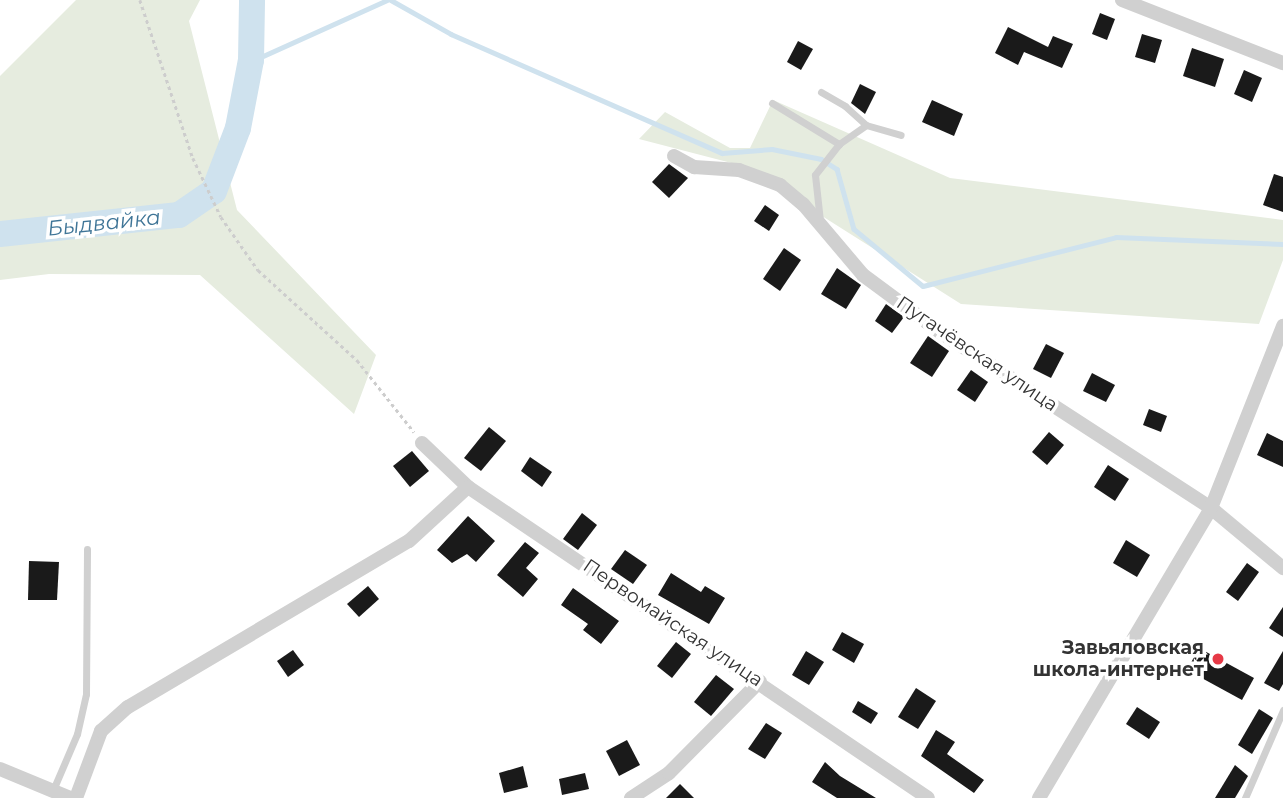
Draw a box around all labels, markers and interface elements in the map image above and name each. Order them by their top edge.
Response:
water label: Быдвайка [46,205,162,241]
street label: Пугачёвская улица [892,292,1062,416]
street label: Первомайская улица [579,554,767,692]
place label: Завьяловская школа-интернет [1033,637,1204,681]
marker: Завьяловская школа-интернет [1210,651,1226,667]

